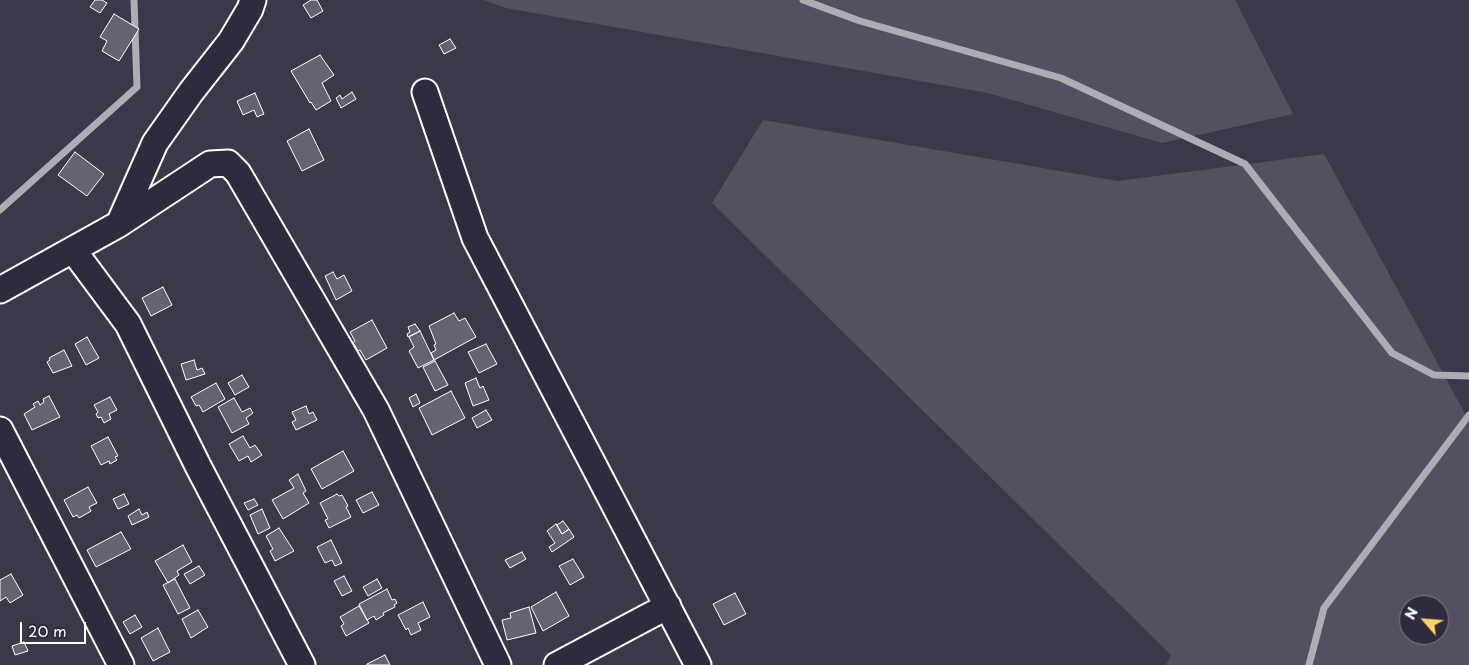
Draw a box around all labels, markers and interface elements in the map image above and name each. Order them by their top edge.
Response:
north arrow [1399,595,1449,645]
text: N [1399,604,1423,623]
scale bar [22,612,89,644]
text: 20 m [28,619,67,642]

